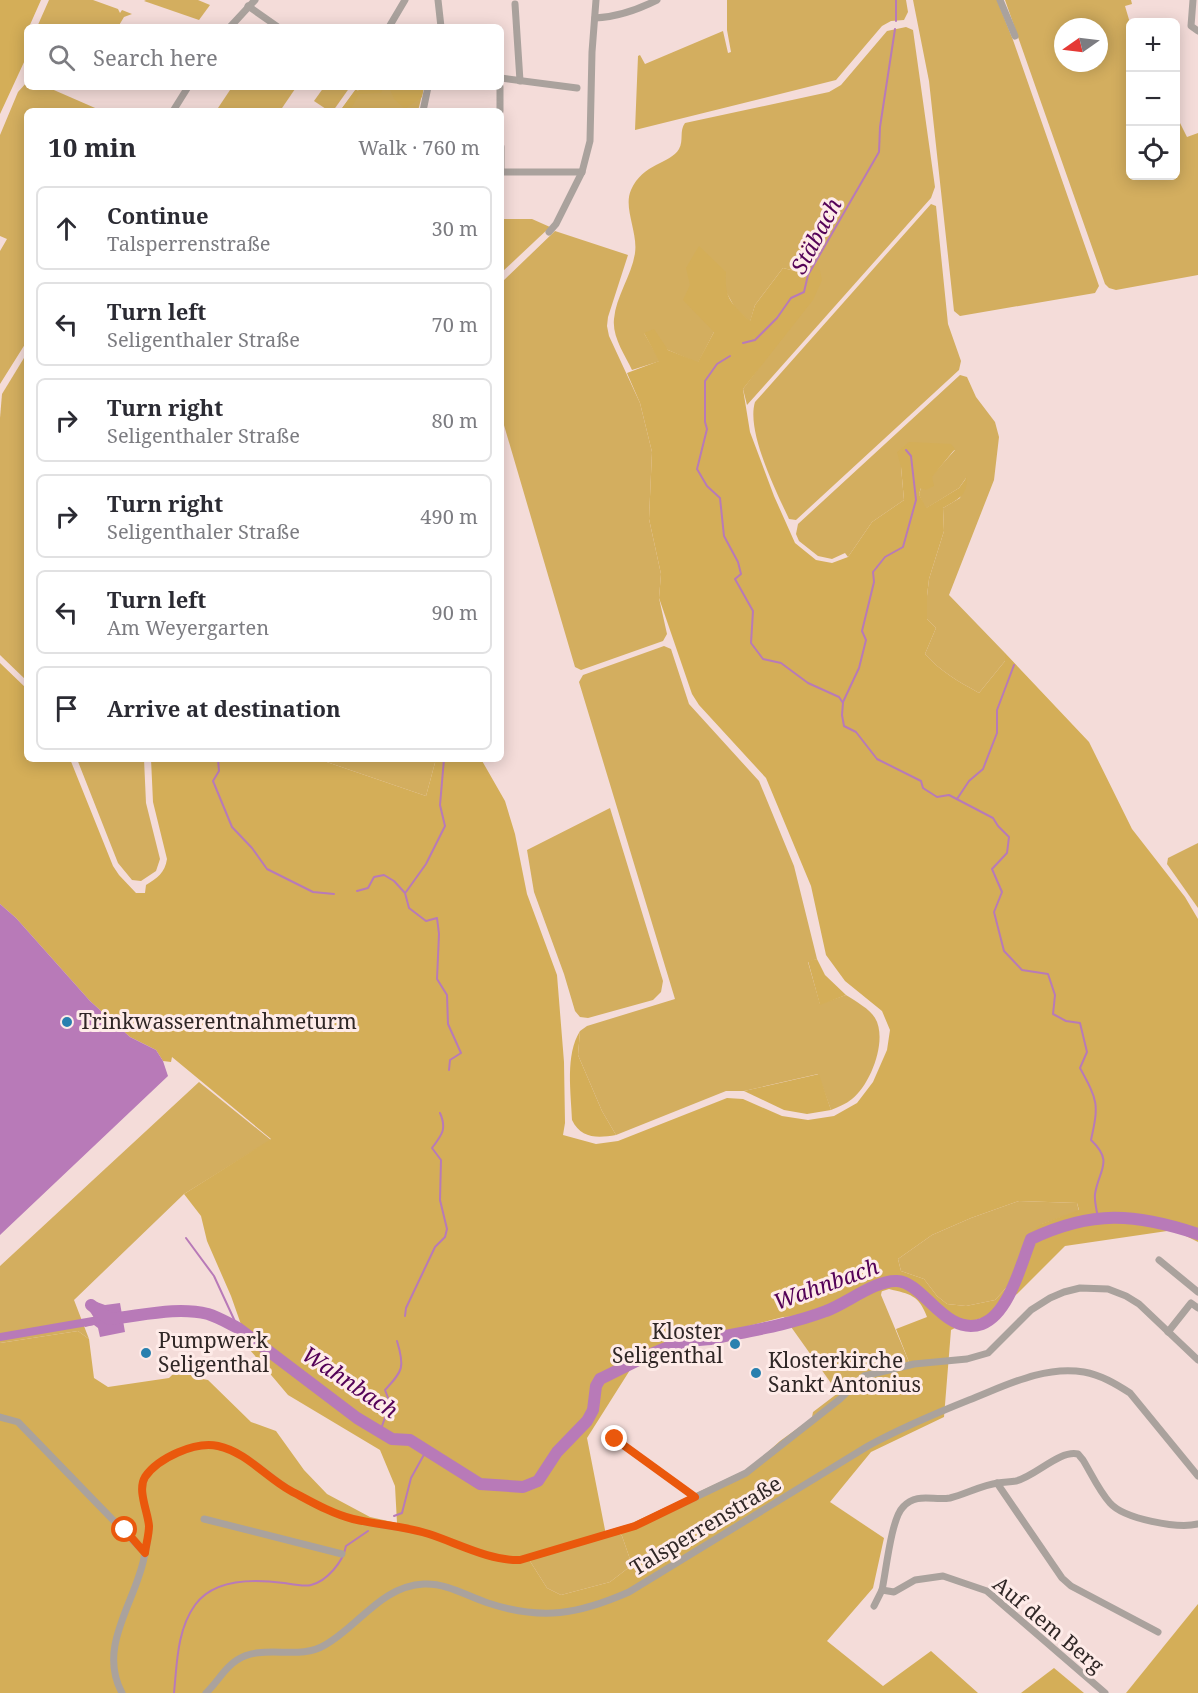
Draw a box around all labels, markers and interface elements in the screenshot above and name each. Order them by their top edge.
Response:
north arrow [1054,18,1108,72]
map controls [1126,18,1180,180]
button: + [1126,18,1180,72]
search box [24,24,504,90]
icon: search [45,41,78,74]
text: Search here [93,42,218,72]
button: − [1126,72,1180,126]
button: locate [1126,126,1180,180]
text: 10 min [48,129,136,165]
text: Walk · 760 m [358,134,480,161]
water label: Stäbach [783,192,848,279]
text: Continue [107,200,209,230]
icon: ahead [50,212,83,245]
text: 30 m [432,215,478,242]
text: Talsperrenstraße [107,230,271,257]
text: Turn left [107,296,206,326]
icon: left [50,308,83,341]
text: 70 m [432,311,478,338]
text: Seligenthaler Straße [107,326,300,353]
text: Turn right [107,392,223,422]
icon: right [50,404,83,437]
text: 80 m [432,407,478,434]
text: Seligenthaler Straße [107,422,300,449]
text: Turn right [107,488,223,518]
icon: right [50,500,83,533]
text: 490 m [420,503,478,530]
text: Seligenthaler Straße [107,518,300,545]
text: Turn left [107,584,206,614]
icon: left [50,596,83,629]
text: 90 m [432,599,478,626]
text: Am Weyergarten [107,614,269,641]
icon: arrive [50,692,83,725]
text: Arrive at destination [107,693,341,723]
place label: Trinkwasserentnahmeturm [79,1007,357,1035]
marker: Trinkwasserentnahmeturm [60,1015,74,1029]
water label: Wahnbach [769,1250,882,1316]
place label: Kloster Seligenthal [612,1317,723,1369]
place label: Pumpwerk Seligenthal [158,1326,270,1378]
marker: Kloster Seligenthal [728,1337,742,1351]
water label: Wahnbach [297,1338,405,1424]
marker: Pumpwerk Seligenthal [139,1346,153,1360]
place label: Klosterkirche Sankt Antonius [768,1346,921,1398]
marker: Klosterkirche Sankt Antonius [749,1366,763,1380]
route end [601,1425,627,1451]
street label: Talsperrenstraße [625,1469,786,1581]
route start [111,1516,137,1542]
street label: Auf dem Berg [987,1570,1110,1679]

